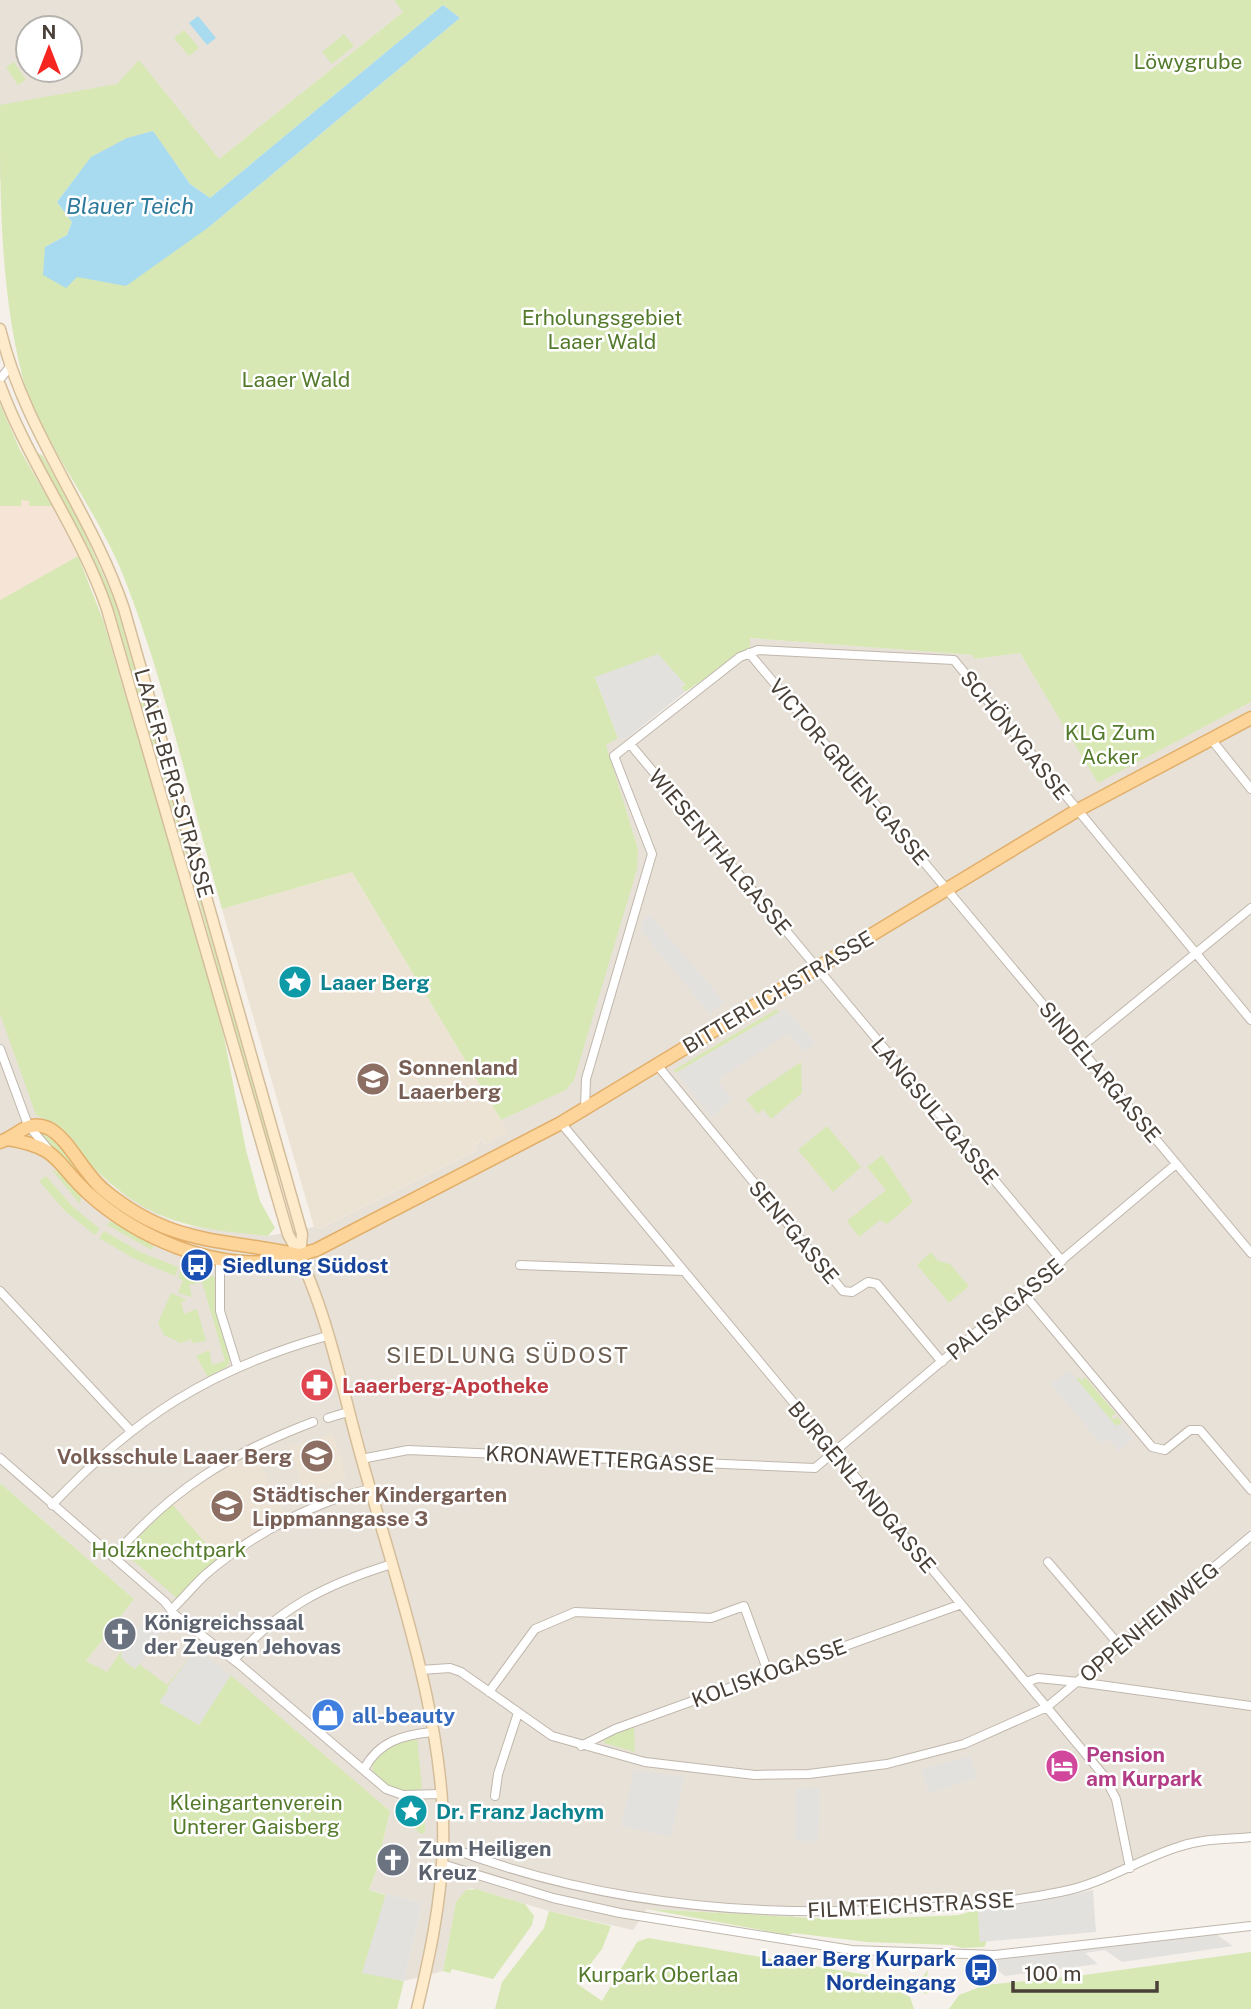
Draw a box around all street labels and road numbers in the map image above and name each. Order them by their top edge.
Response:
street label: LAAER-BERG-STRASSE [129,665,219,901]
street label: SCHÖNYGASSE [955,665,1075,805]
street label: VICTOR-GRUEN-GASSE [764,674,934,870]
street label: WIESENTHALGASSE [643,764,797,940]
street label: BITTERLICHSTRASSE [678,925,878,1059]
street label: SINDELARGASSE [1034,996,1166,1148]
street label: LANGSULZGASSE [866,1032,1004,1190]
street label: SENFGASSE [744,1175,844,1289]
street label: PALISAGASSE [942,1253,1068,1365]
street label: BURGENLANDGASSE [783,1396,941,1578]
street label: KRONAWETTERGASSE [485,1441,715,1477]
street label: OPPENHEIMWEG [1075,1557,1223,1687]
street label: KOLISKOGASSE [688,1633,850,1713]
street label: FILMTEICHSTRASSE [807,1887,1015,1923]

